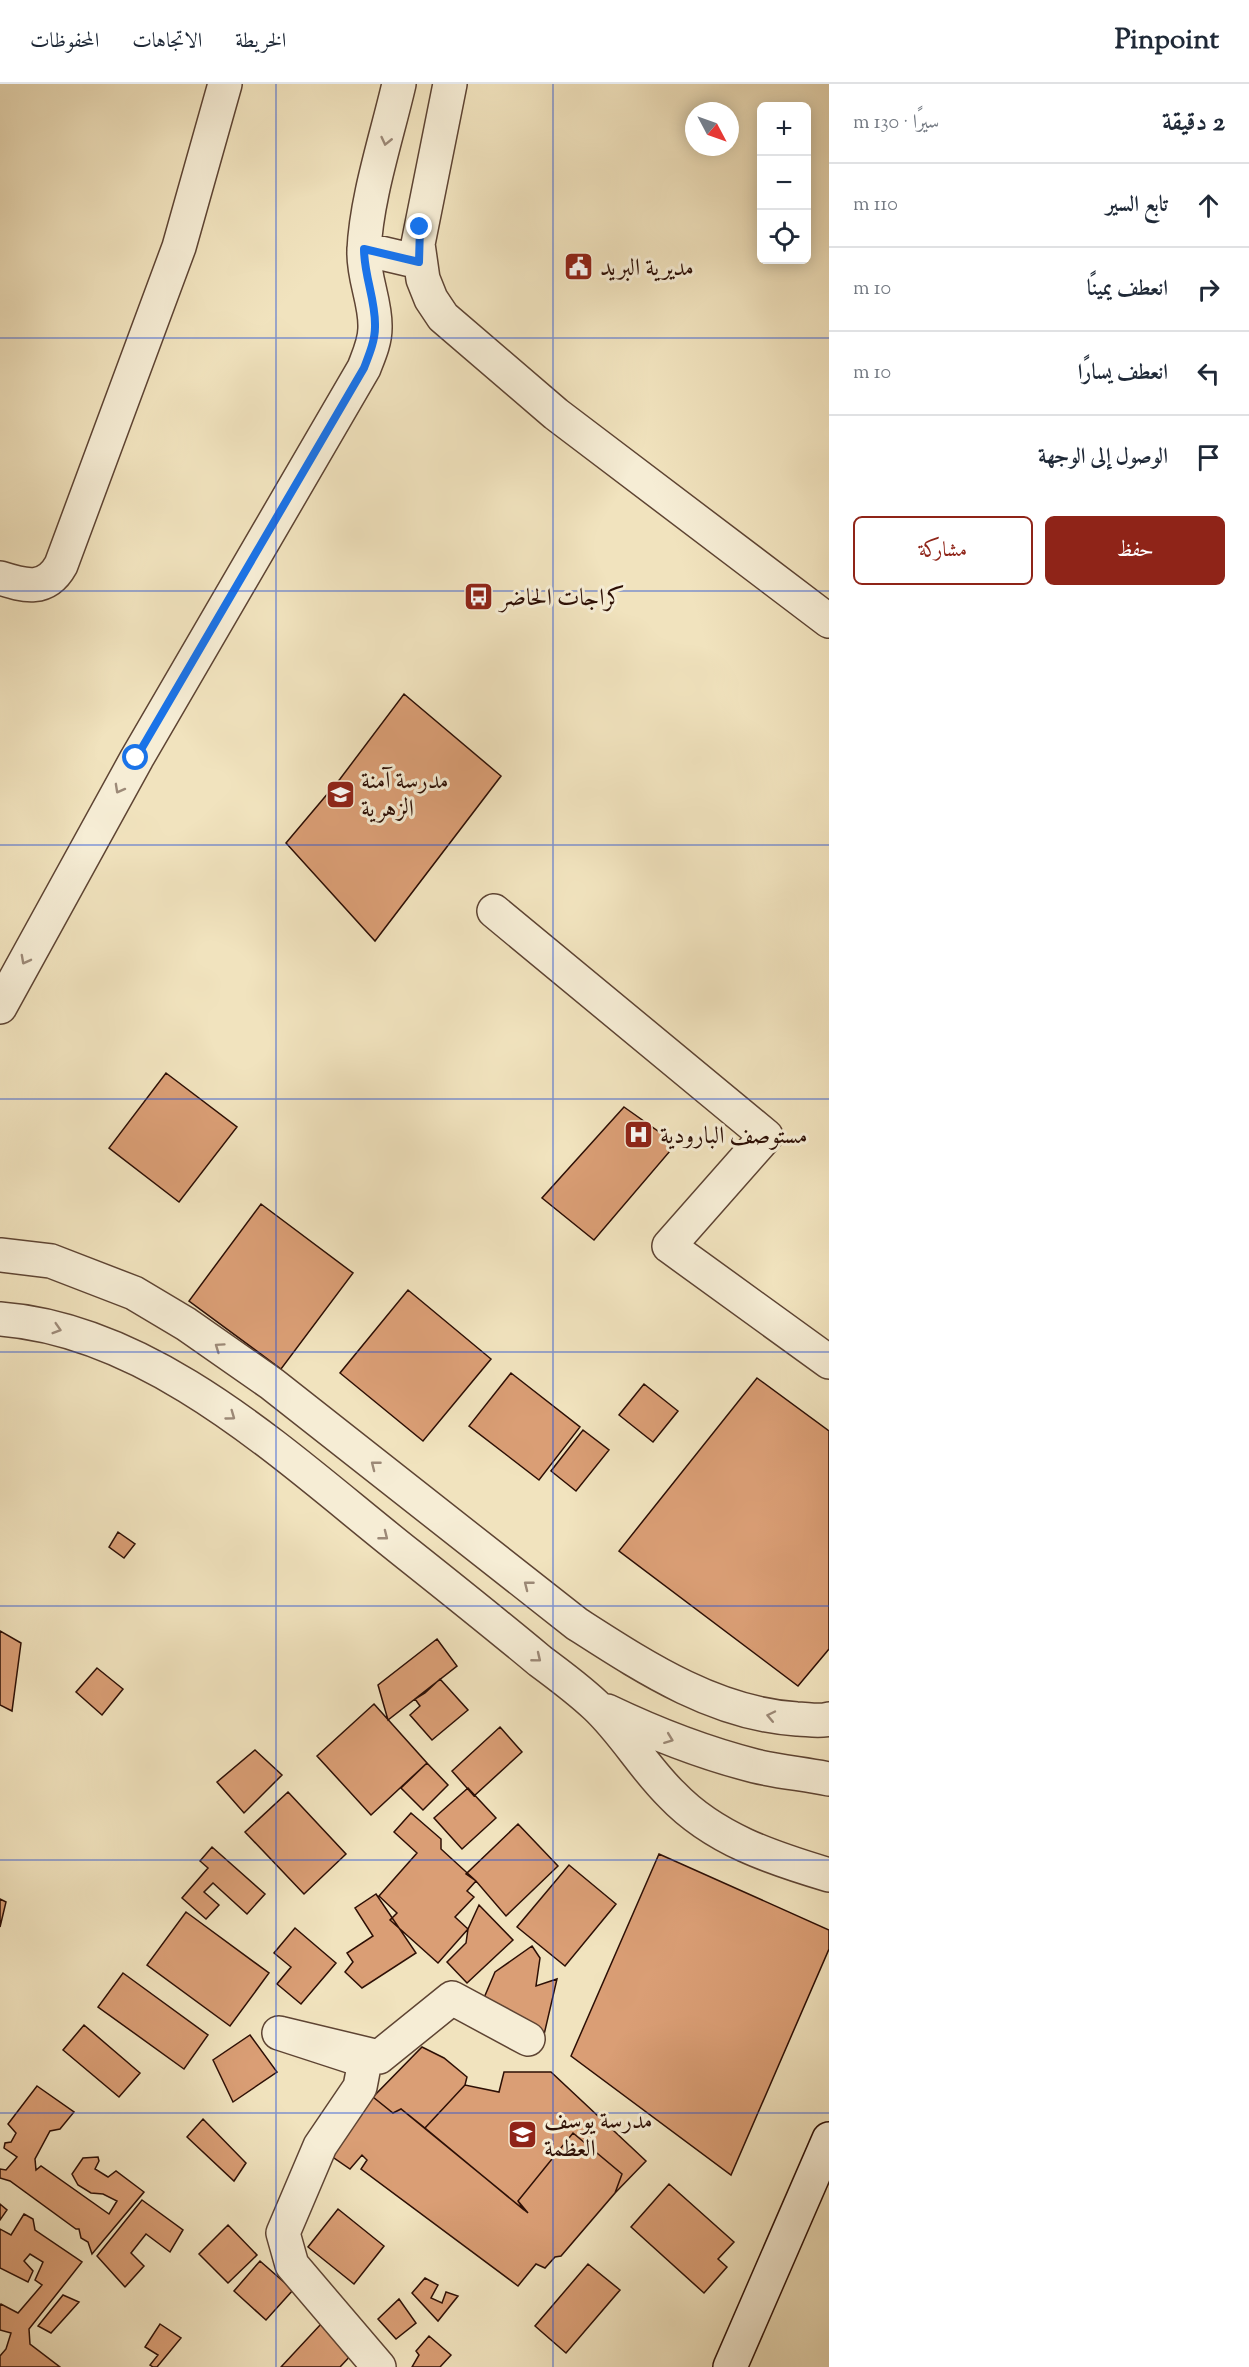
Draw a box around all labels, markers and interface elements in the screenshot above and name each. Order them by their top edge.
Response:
text: Pinpoint [1115,21,1219,61]
text: المحفوظات [30,27,99,57]
text: الاتجاهات [132,27,202,57]
text: الخريطة [235,27,286,57]
north arrow [685,102,739,156]
map controls [757,102,811,264]
button: + [757,102,811,156]
text: 2 دقيقة [1162,105,1225,142]
text: سيرًا · 130 m [853,109,939,138]
one-way arrow [380,136,393,146]
button: − [757,156,811,210]
icon: ahead [1192,189,1225,222]
text: تابع السير [1106,190,1168,222]
text: 110 m [853,191,898,220]
button: locate [757,210,811,264]
route end [406,213,432,239]
public building icon: مديرية البريد [563,251,595,283]
place label: مديرية البريد [600,252,694,286]
icon: right [1192,273,1225,306]
text: انعطف يمينًا [1087,274,1168,306]
text: 10 m [853,275,891,304]
icon: left [1192,357,1225,390]
text: انعطف يسارًا [1078,358,1168,390]
text: 10 m [853,359,891,388]
icon: arrive [1192,441,1225,474]
text: الوصول إلى الوجهة [1038,442,1168,474]
button: مشاركة [853,516,1033,585]
button: حفظ [1045,516,1225,585]
bus stop icon: كراجات الحاضر [463,581,495,613]
place label: كراجات الحاضر [497,582,625,616]
route start [122,744,148,770]
place label: مدرسة آمنة الزهرية [361,765,449,827]
school or university icon: مدرسة آمنة الزهرية [324,778,356,810]
one-way arrow [115,783,126,794]
one-way arrow [21,954,32,964]
hospital icon: مستوصف البارودية [623,1119,655,1151]
place label: مستوصف البارودية [660,1120,807,1154]
one-way arrow [51,1322,62,1334]
one-way arrow [215,1343,226,1354]
one-way arrow [224,1408,235,1419]
one-way arrow [370,1461,381,1472]
one-way arrow [377,1529,388,1540]
one-way arrow [524,1582,535,1593]
one-way arrow [530,1650,541,1661]
one-way arrow [766,1710,776,1723]
one-way arrow [663,1732,674,1744]
place label: مدرسة يوسف العظمة [544,2105,653,2167]
school or university icon: مدرسة يوسف العظمة [507,2118,539,2150]

